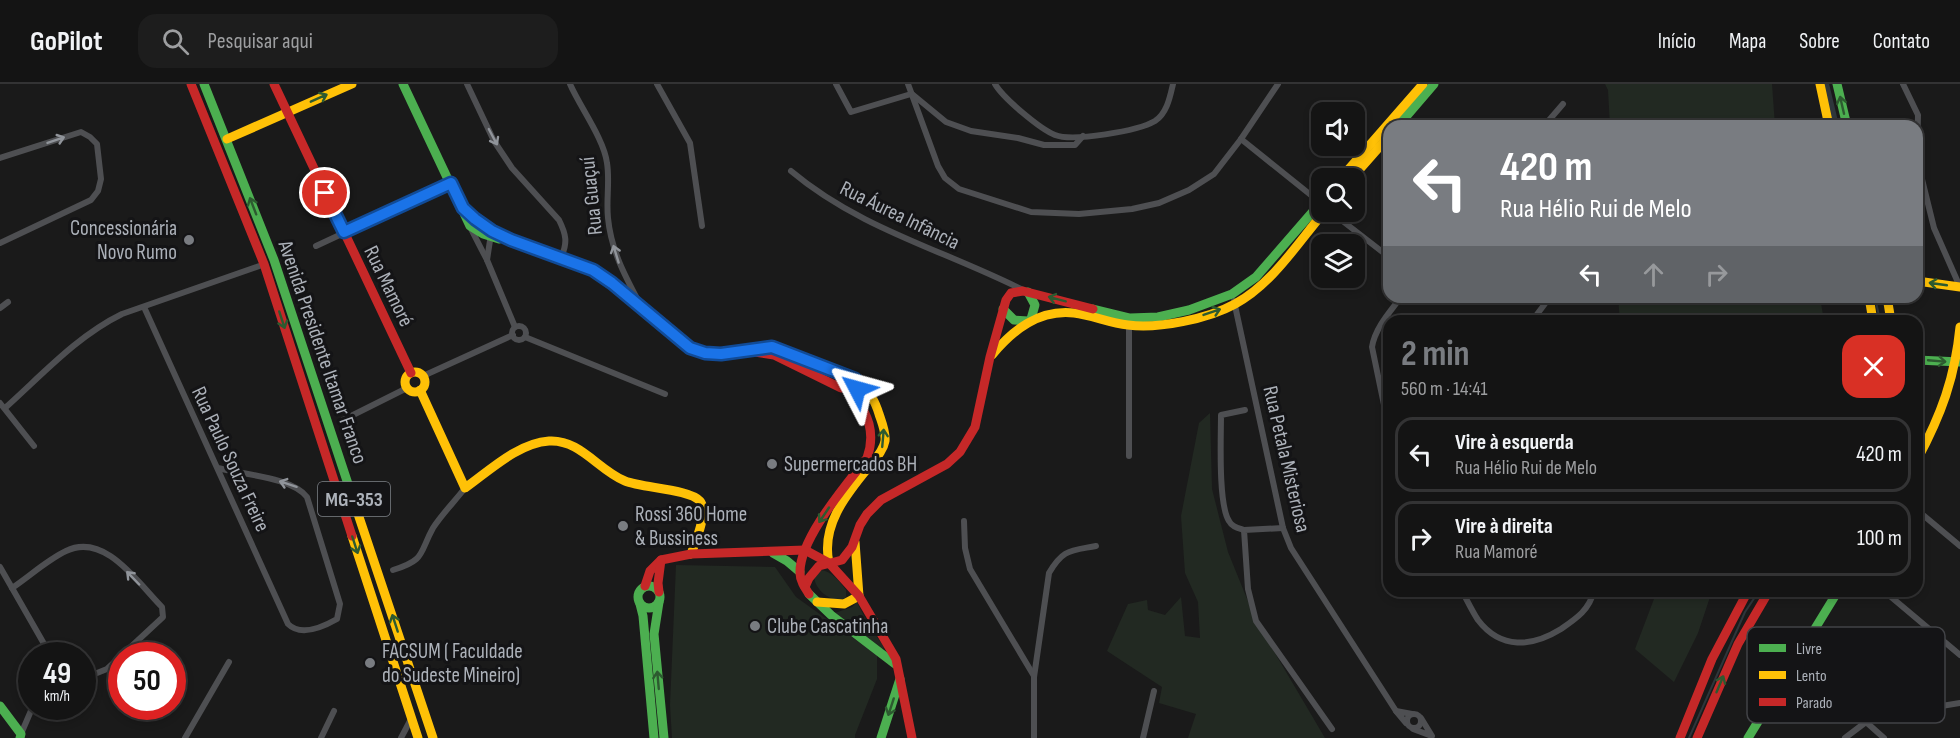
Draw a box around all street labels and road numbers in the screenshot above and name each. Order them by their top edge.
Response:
street label: Rua Guaçuí [575,156,608,236]
street label: Rua Áurea Infância [836,176,964,255]
street label: Avenida Presidente Itamar Franco [272,236,372,467]
street label: Rua Mamoré [358,242,419,331]
street label: Rua Paulo Souza Freire [186,383,275,536]
street label: Rua Petala Misteriosa [1258,383,1316,535]
road number: MG-353 [318,482,390,516]

